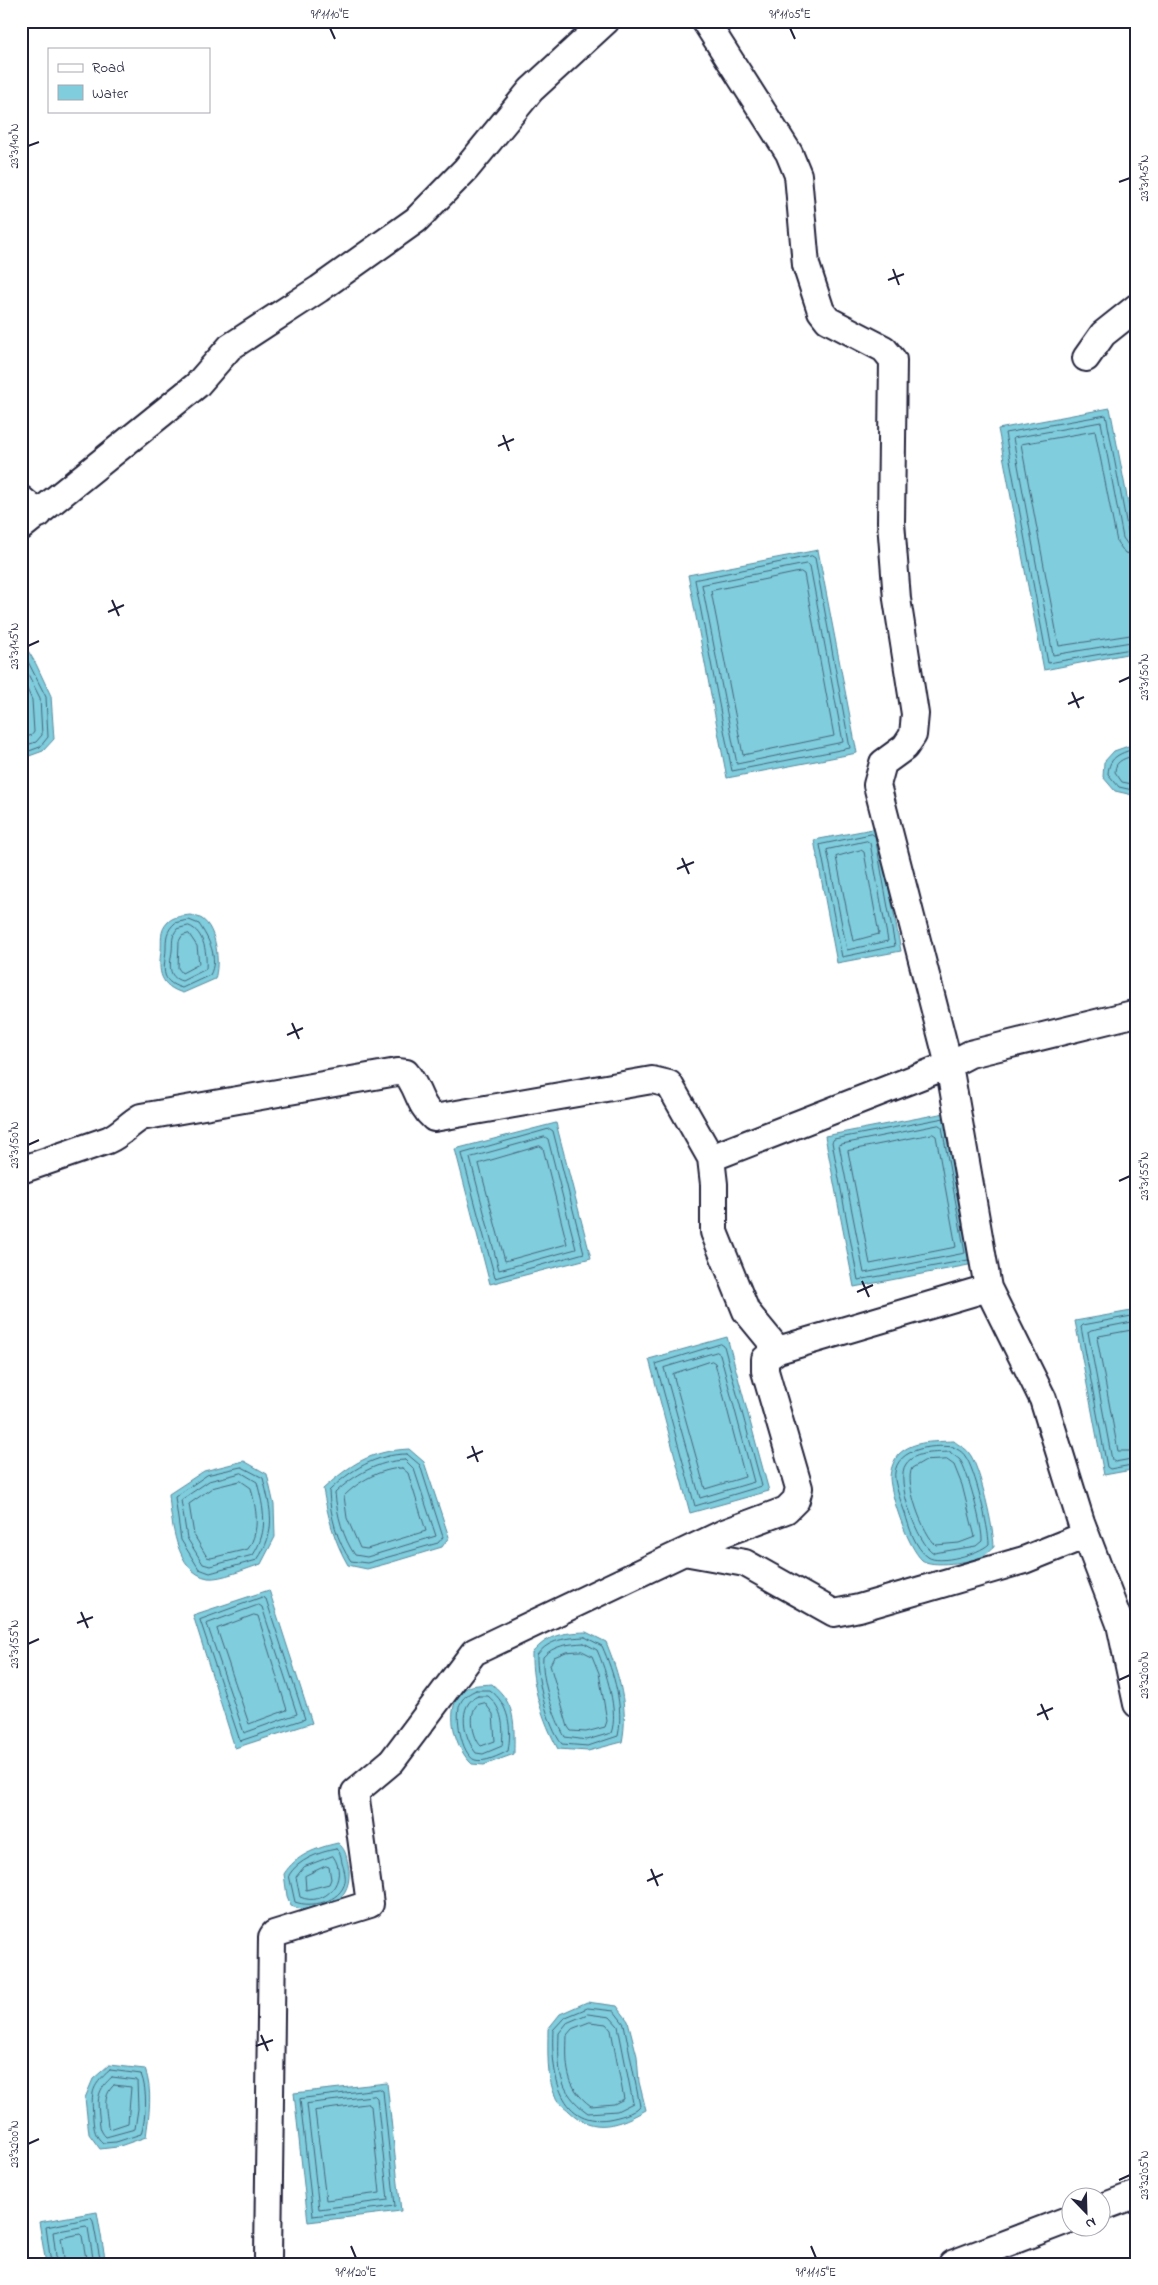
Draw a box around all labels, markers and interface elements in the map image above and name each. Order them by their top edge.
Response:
text: 91°11'10"E [311,6,349,24]
text: 91°11'05"E [769,6,811,24]
legend [48,48,210,112]
text: Road [92,57,125,79]
text: Water [92,83,128,105]
text: 23°31'40"N [6,123,24,169]
text: 23°31'45"N [1136,155,1154,201]
text: 23°31'45"N [6,623,24,669]
text: 23°31'50"N [1136,653,1154,701]
text: 23°31'50"N [6,1121,24,1169]
text: 23°31'55"N [1136,1152,1154,1200]
text: 23°31'55"N [6,1620,24,1668]
text: 23°32'00"N [1136,1651,1154,1699]
text: 23°32'00"N [6,2120,24,2168]
text: 23°32'05"N [1136,2150,1154,2200]
north arrow [1060,2188,1110,2238]
text: N [1082,2211,1099,2234]
text: 91°11'20"E [336,2264,376,2282]
text: 91°11'15"E [796,2264,836,2282]

